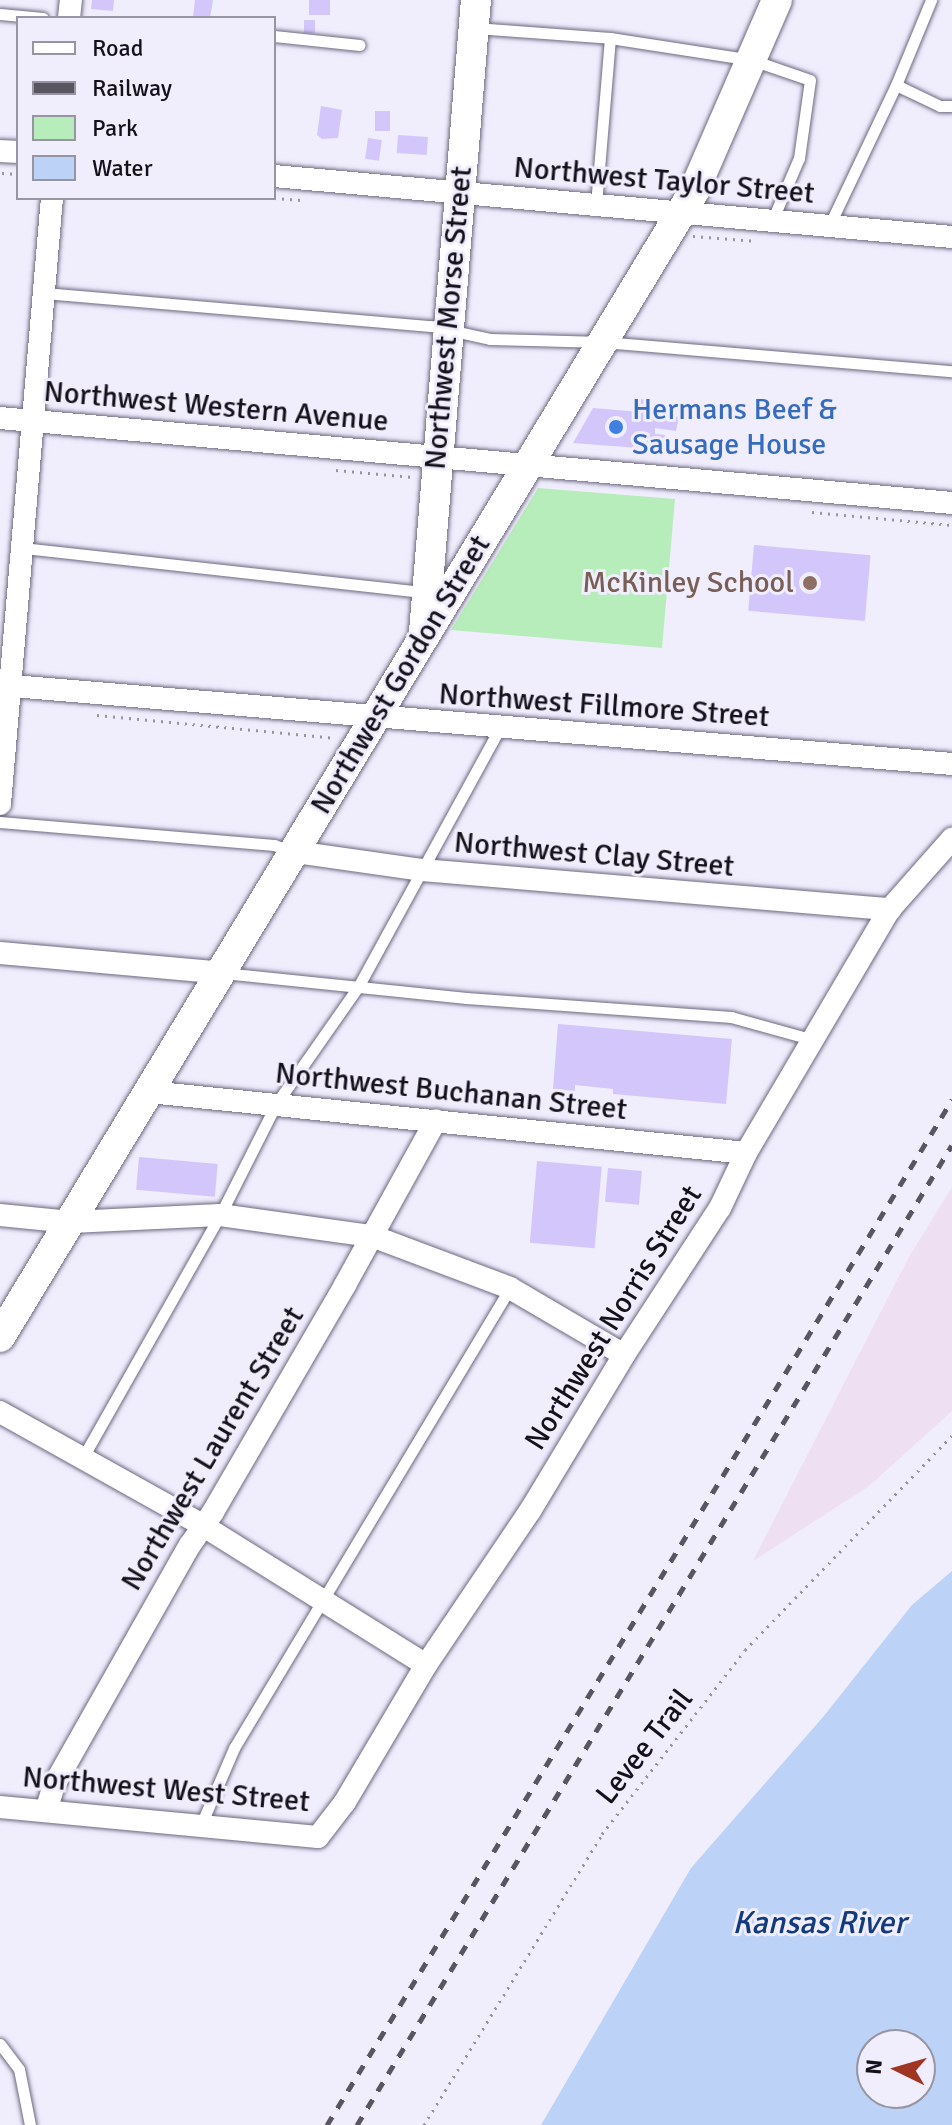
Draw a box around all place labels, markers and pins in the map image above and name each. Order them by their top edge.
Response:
place label: Hermans Beef & Sausage House [632,392,837,462]
marker: Hermans Beef & Sausage House [607,418,625,436]
place label: McKinley School [582,565,794,601]
marker: McKinley School [801,574,819,592]

